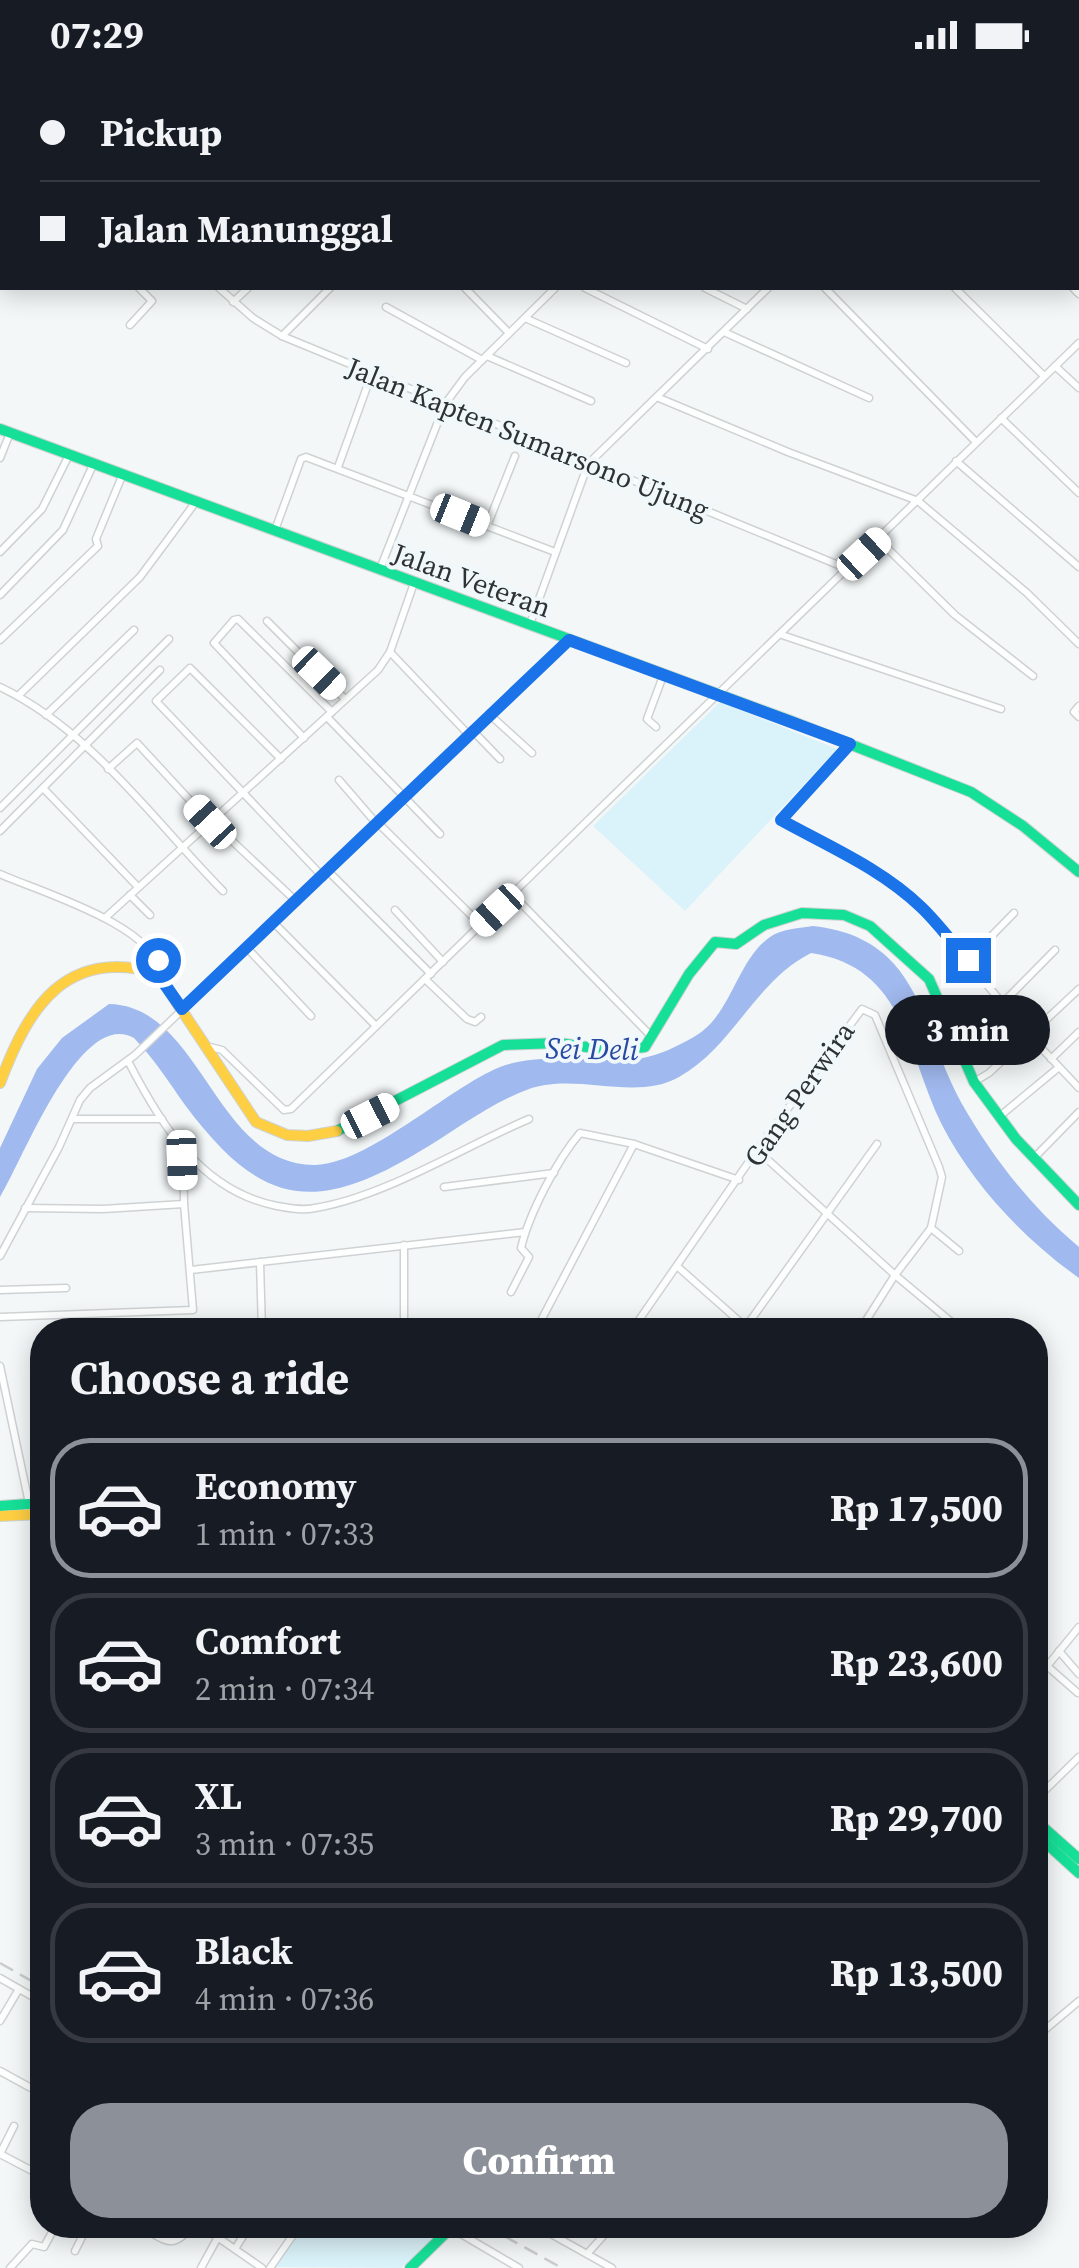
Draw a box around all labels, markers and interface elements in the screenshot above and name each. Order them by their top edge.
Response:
text: 07:29 [50,9,144,61]
text: Pickup [100,107,222,159]
text: Jalan Manunggal [100,203,393,255]
street label: Jalan Kapten Sumarsono Ujung [340,347,715,528]
car [427,490,493,540]
car [832,523,896,585]
street label: Jalan Veteran [387,533,557,626]
car [287,641,351,705]
car [179,790,241,854]
car [465,879,529,941]
route start [136,938,181,983]
route end [946,938,991,983]
callout: 3 min [886,995,1050,1065]
text: 3 min [926,1008,1009,1052]
street label: Gang Perwira [735,1013,863,1174]
water label: Sei Deli [545,1027,639,1070]
car [336,1089,404,1143]
car [166,1129,198,1191]
text: Choose a ride [70,1347,349,1409]
text: Economy [195,1460,357,1512]
icon: car [75,1463,165,1553]
text: Rp 17,500 [830,1482,1003,1534]
text: 1 min · 07:33 [195,1512,374,1556]
text: Comfort [195,1615,341,1667]
icon: car [75,1618,165,1708]
text: Rp 23,600 [830,1637,1003,1689]
text: 2 min · 07:34 [195,1667,374,1711]
text: XL [195,1770,242,1822]
icon: car [75,1773,165,1863]
text: Rp 29,700 [830,1792,1003,1844]
text: 3 min · 07:35 [195,1822,374,1866]
text: Black [195,1925,293,1977]
icon: car [75,1928,165,2018]
text: Rp 13,500 [830,1947,1003,1999]
text: 4 min · 07:36 [195,1977,374,2021]
button: Confirm [70,2103,1008,2218]

